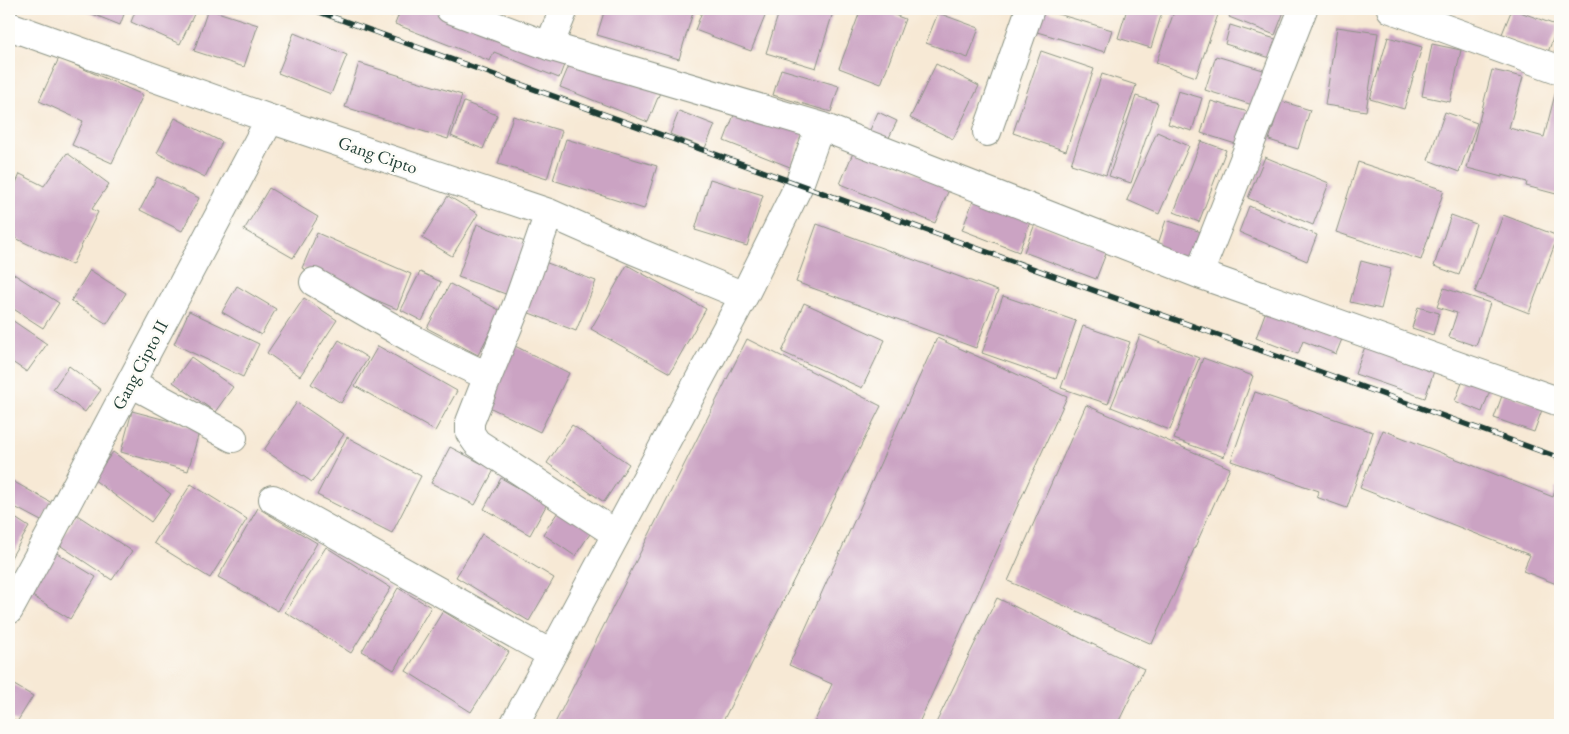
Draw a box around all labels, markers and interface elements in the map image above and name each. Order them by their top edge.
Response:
street label: Gang Cipto [335,130,421,179]
street label: Gang Cipto II [106,316,173,414]

